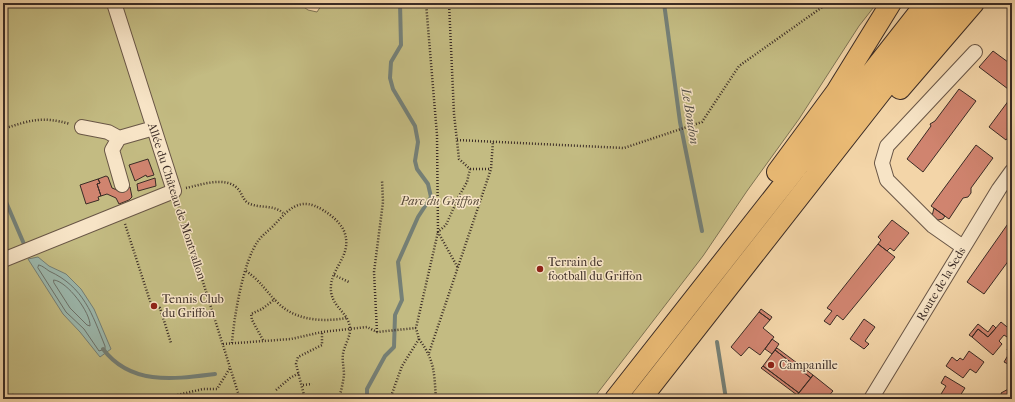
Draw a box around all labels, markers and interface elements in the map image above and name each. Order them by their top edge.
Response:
water label: Le Bondon [678,86,702,145]
street label: Allée du Château de Montvallon [145,120,209,281]
park label: Parc du Griffon [400,194,480,208]
street label: Route de la Seds [913,244,969,323]
place label: Terrain de football du Griffon [548,255,642,283]
marker: Terrain de football du Griffon [535,264,545,274]
place label: Tennis Club du Griffon [162,292,224,320]
marker: Tennis Club du Griffon [149,301,159,311]
place label: Campanille [779,358,838,372]
marker: Campanille [766,360,776,370]

